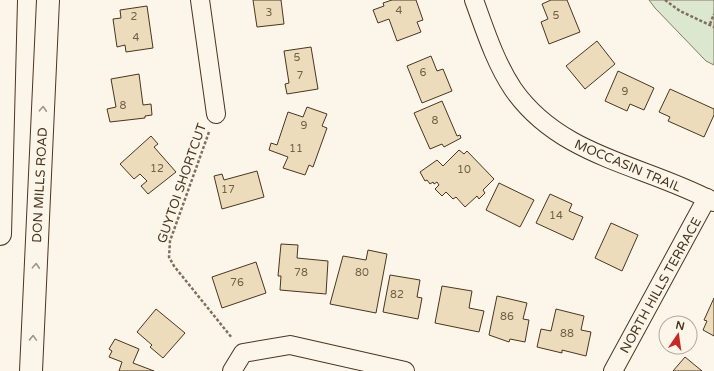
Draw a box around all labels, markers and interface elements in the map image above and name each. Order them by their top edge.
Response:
house number: 4 [396,4,403,17]
house number: 3 [266,6,273,19]
house number: 5 [553,9,560,22]
house number: 2 [131,10,138,23]
house number: 4 [133,31,140,44]
house number: 5 [294,51,301,64]
house number: 6 [420,66,427,79]
house number: 7 [297,69,304,82]
house number: 9 [622,85,629,98]
house number: 8 [120,99,127,112]
one-way arrow [39,106,47,112]
house number: 8 [432,114,439,127]
house number: 9 [301,119,308,132]
street label: GUYTOI SHORTCUT [154,121,210,245]
street label: DON MILLS ROAD [29,127,51,243]
street label: MOCCASIN TRAIL [572,136,684,196]
house number: 11 [289,142,303,155]
house number: 12 [150,162,164,175]
house number: 10 [457,163,471,176]
house number: 17 [221,183,235,196]
house number: 14 [549,209,563,222]
street label: NORTH HILLS TERRACE [616,214,704,356]
one-way arrow [32,263,40,269]
house number: 78 [294,266,308,279]
house number: 80 [355,266,369,279]
house number: 76 [230,276,244,289]
house number: 82 [390,288,404,301]
house number: 86 [500,310,514,323]
north arrow [658,315,698,355]
house number: 88 [560,327,574,340]
one-way arrow [28,335,37,341]

